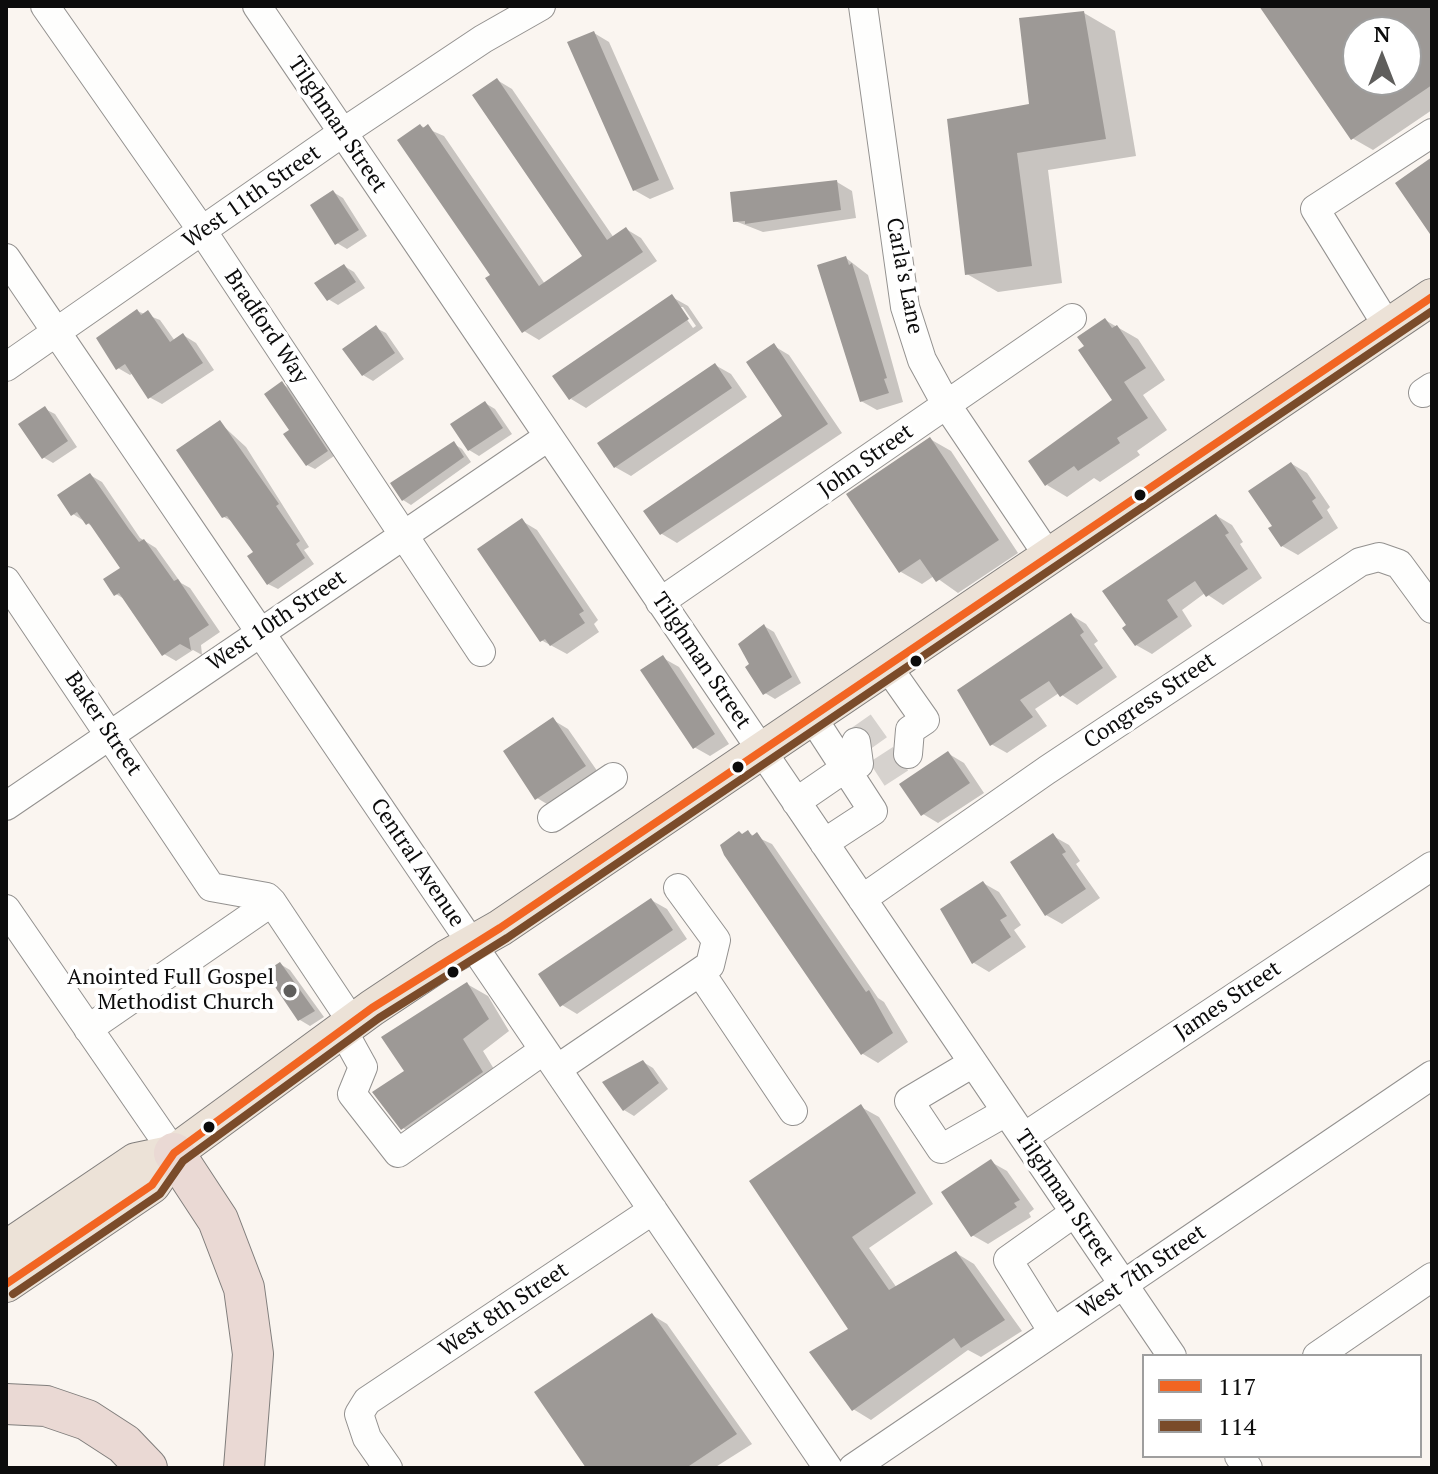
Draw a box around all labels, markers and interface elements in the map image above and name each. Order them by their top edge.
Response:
north arrow [1342,16,1422,96]
text: N [1374,19,1390,48]
street label: Tilghman Street [282,52,392,198]
street label: West 11th Street [178,140,326,254]
street label: Carla's Lane [880,216,928,336]
street label: Bradford Way [218,265,314,389]
street label: John Street [814,419,918,503]
unlabelled marker [1132,487,1148,503]
street label: West 10th Street [203,565,351,677]
street label: Tilghman Street [646,588,756,734]
street label: Congress Street [1079,647,1221,755]
unlabelled marker [908,653,924,669]
street label: Baker Street [59,667,147,781]
unlabelled marker [730,759,746,775]
street label: Central Avenue [364,794,470,932]
street label: James Street [1170,956,1286,1046]
unlabelled marker [445,964,461,980]
place label: Anointed Full Gospel Methodist Church [67,965,274,1016]
marker: Anointed Full Gospel Methodist Church [281,982,299,1000]
unlabelled marker [201,1119,217,1135]
street label: Tilghman Street [1009,1125,1119,1271]
street label: West 7th Street [1073,1219,1211,1325]
street label: West 8th Street [434,1257,574,1363]
legend [1142,1354,1422,1458]
text: 117 [1218,1370,1256,1402]
text: 114 [1218,1410,1256,1442]

